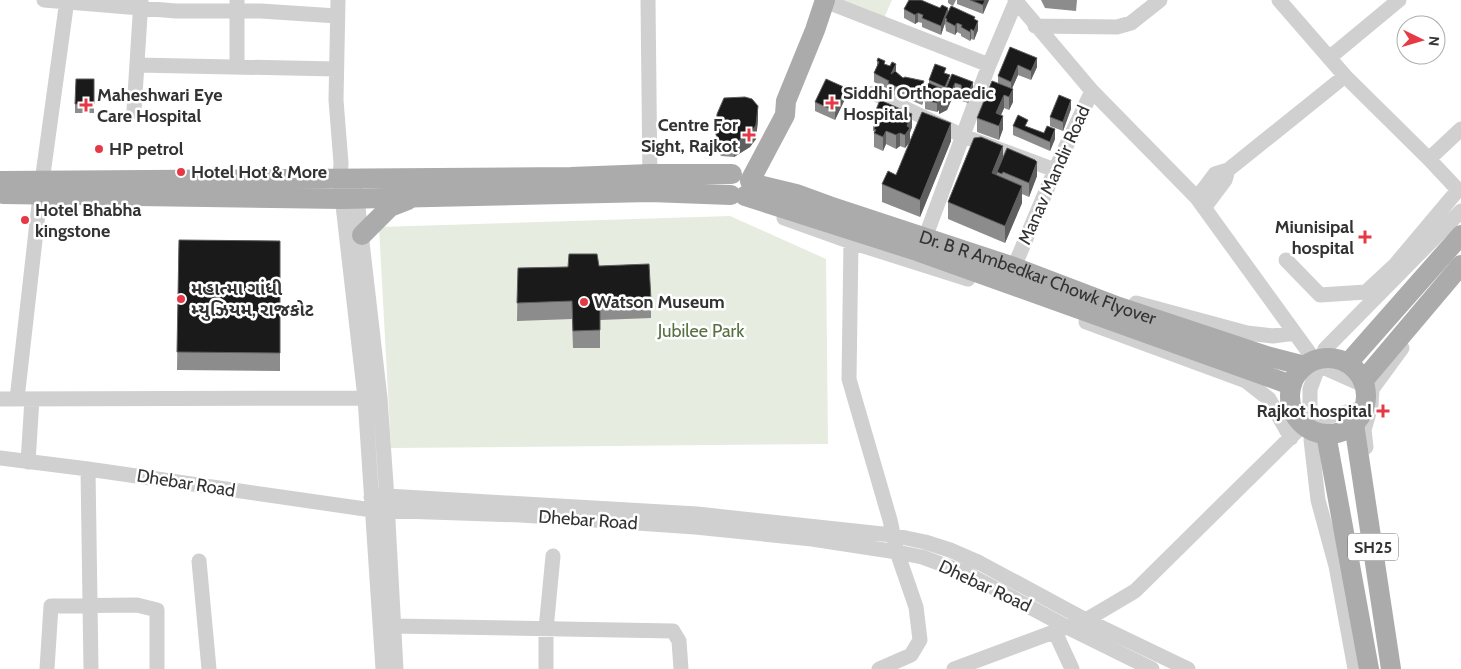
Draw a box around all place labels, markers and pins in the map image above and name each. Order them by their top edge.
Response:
place label: Siddhi Orthopaedic Hospital [843,82,994,125]
place label: Maheshwari Eye Care Hospital [97,84,223,127]
marker: Siddhi Orthopaedic Hospital [825,96,839,110]
marker: Maheshwari Eye Care Hospital [79,98,93,112]
place label: Centre For Sight, Rajkot [641,114,738,157]
marker: Centre For Sight, Rajkot [742,128,756,142]
place label: HP petrol [109,138,184,160]
marker: HP petrol [93,143,105,155]
place label: Hotel Hot & More [191,161,327,183]
marker: Hotel Hot & More [175,166,187,178]
place label: Hotel Bhabha kingstone [35,199,142,242]
marker: Hotel Bhabha kingstone [19,214,31,226]
place label: Miunisipal hospital [1275,216,1354,259]
marker: Miunisipal hospital [1358,230,1372,244]
place label: મહાત્મા ગાંધી મ્યુઝિયમ, રાજકોટ [191,278,314,321]
place label: Watson Museum [594,291,725,313]
marker: મહાત્મા ગાંધી મ્યુઝિયમ, રાજકોટ [175,293,187,305]
marker: Watson Museum [578,296,590,308]
place label: Rajkot hospital [1256,400,1372,422]
marker: Rajkot hospital [1376,404,1390,418]

